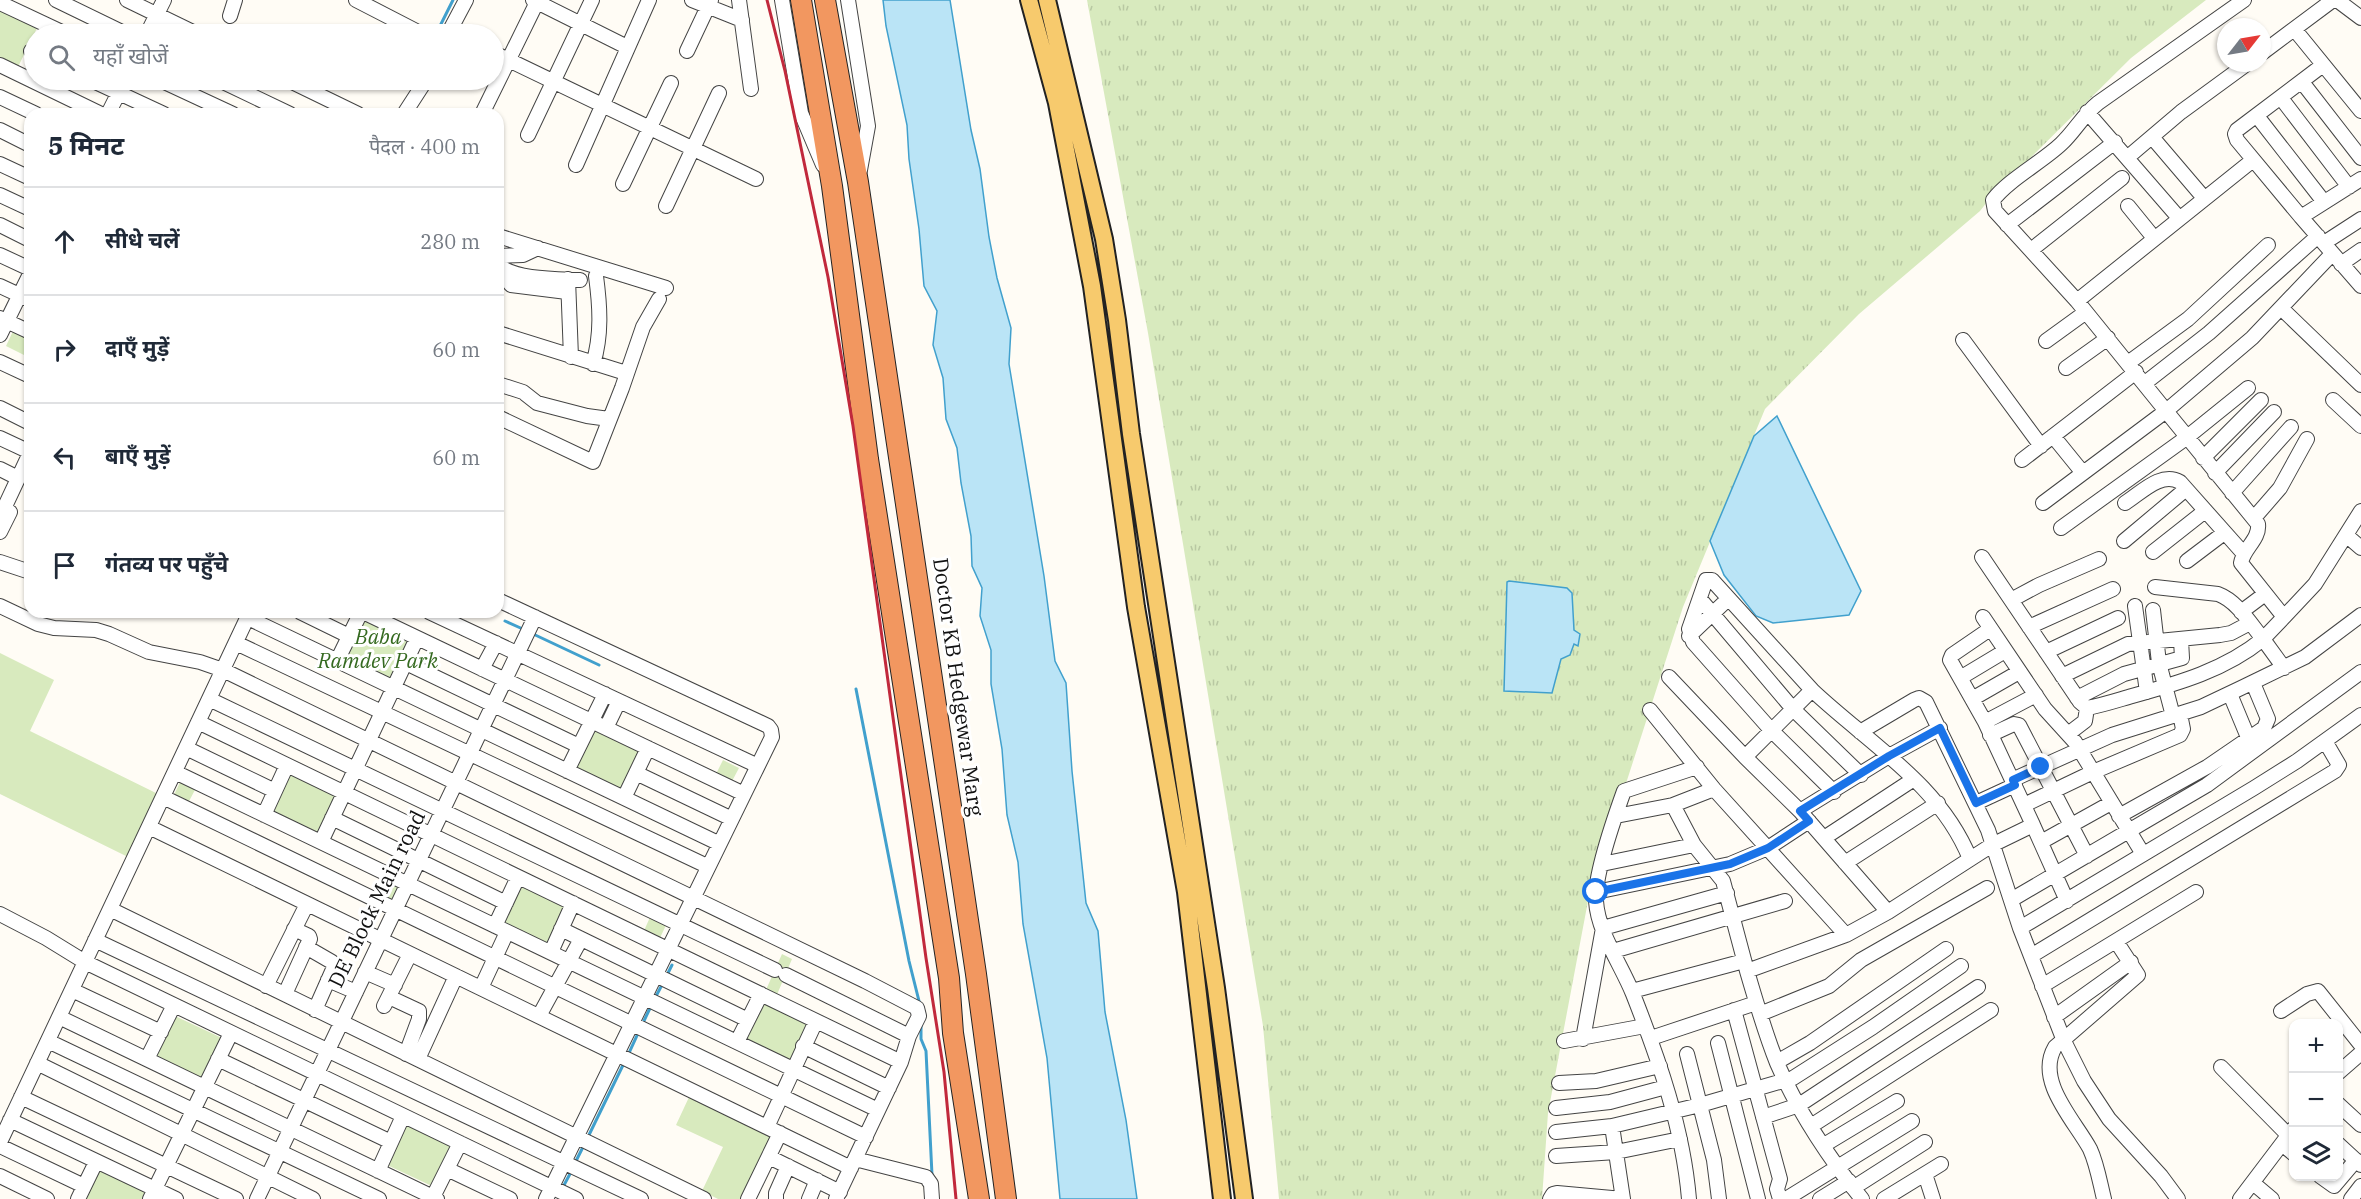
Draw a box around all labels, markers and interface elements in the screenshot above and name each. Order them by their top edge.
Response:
north arrow [2217,18,2271,72]
search box [24,24,504,90]
icon: search [45,41,78,74]
text: यहाँ खोजें [93,41,168,70]
text: 5 मिनट [48,128,124,162]
text: पैदल · 400 m [369,133,480,160]
icon: ahead [48,225,81,258]
text: सीधे चलें [105,225,179,254]
text: 280 m [420,228,480,255]
icon: right [48,333,81,366]
text: दाएँ मुड़ें [105,333,169,362]
text: 60 m [432,336,480,363]
icon: left [48,441,81,474]
text: बाएँ मुड़ें [105,441,170,470]
text: 60 m [432,444,480,471]
icon: arrive [48,549,81,582]
text: गंतव्य पर पहुँचे [105,549,228,578]
street label: Doctor KB Hedgewar Marg [927,556,991,818]
park label: Baba Ramdev Park [317,622,439,674]
route end [2027,753,2053,779]
street label: DE Block Main road [321,805,431,992]
route start [1582,878,1608,904]
map controls [2289,1019,2343,1181]
button: + [2289,1019,2343,1073]
button: − [2289,1073,2343,1127]
button: layers [2289,1127,2343,1181]

